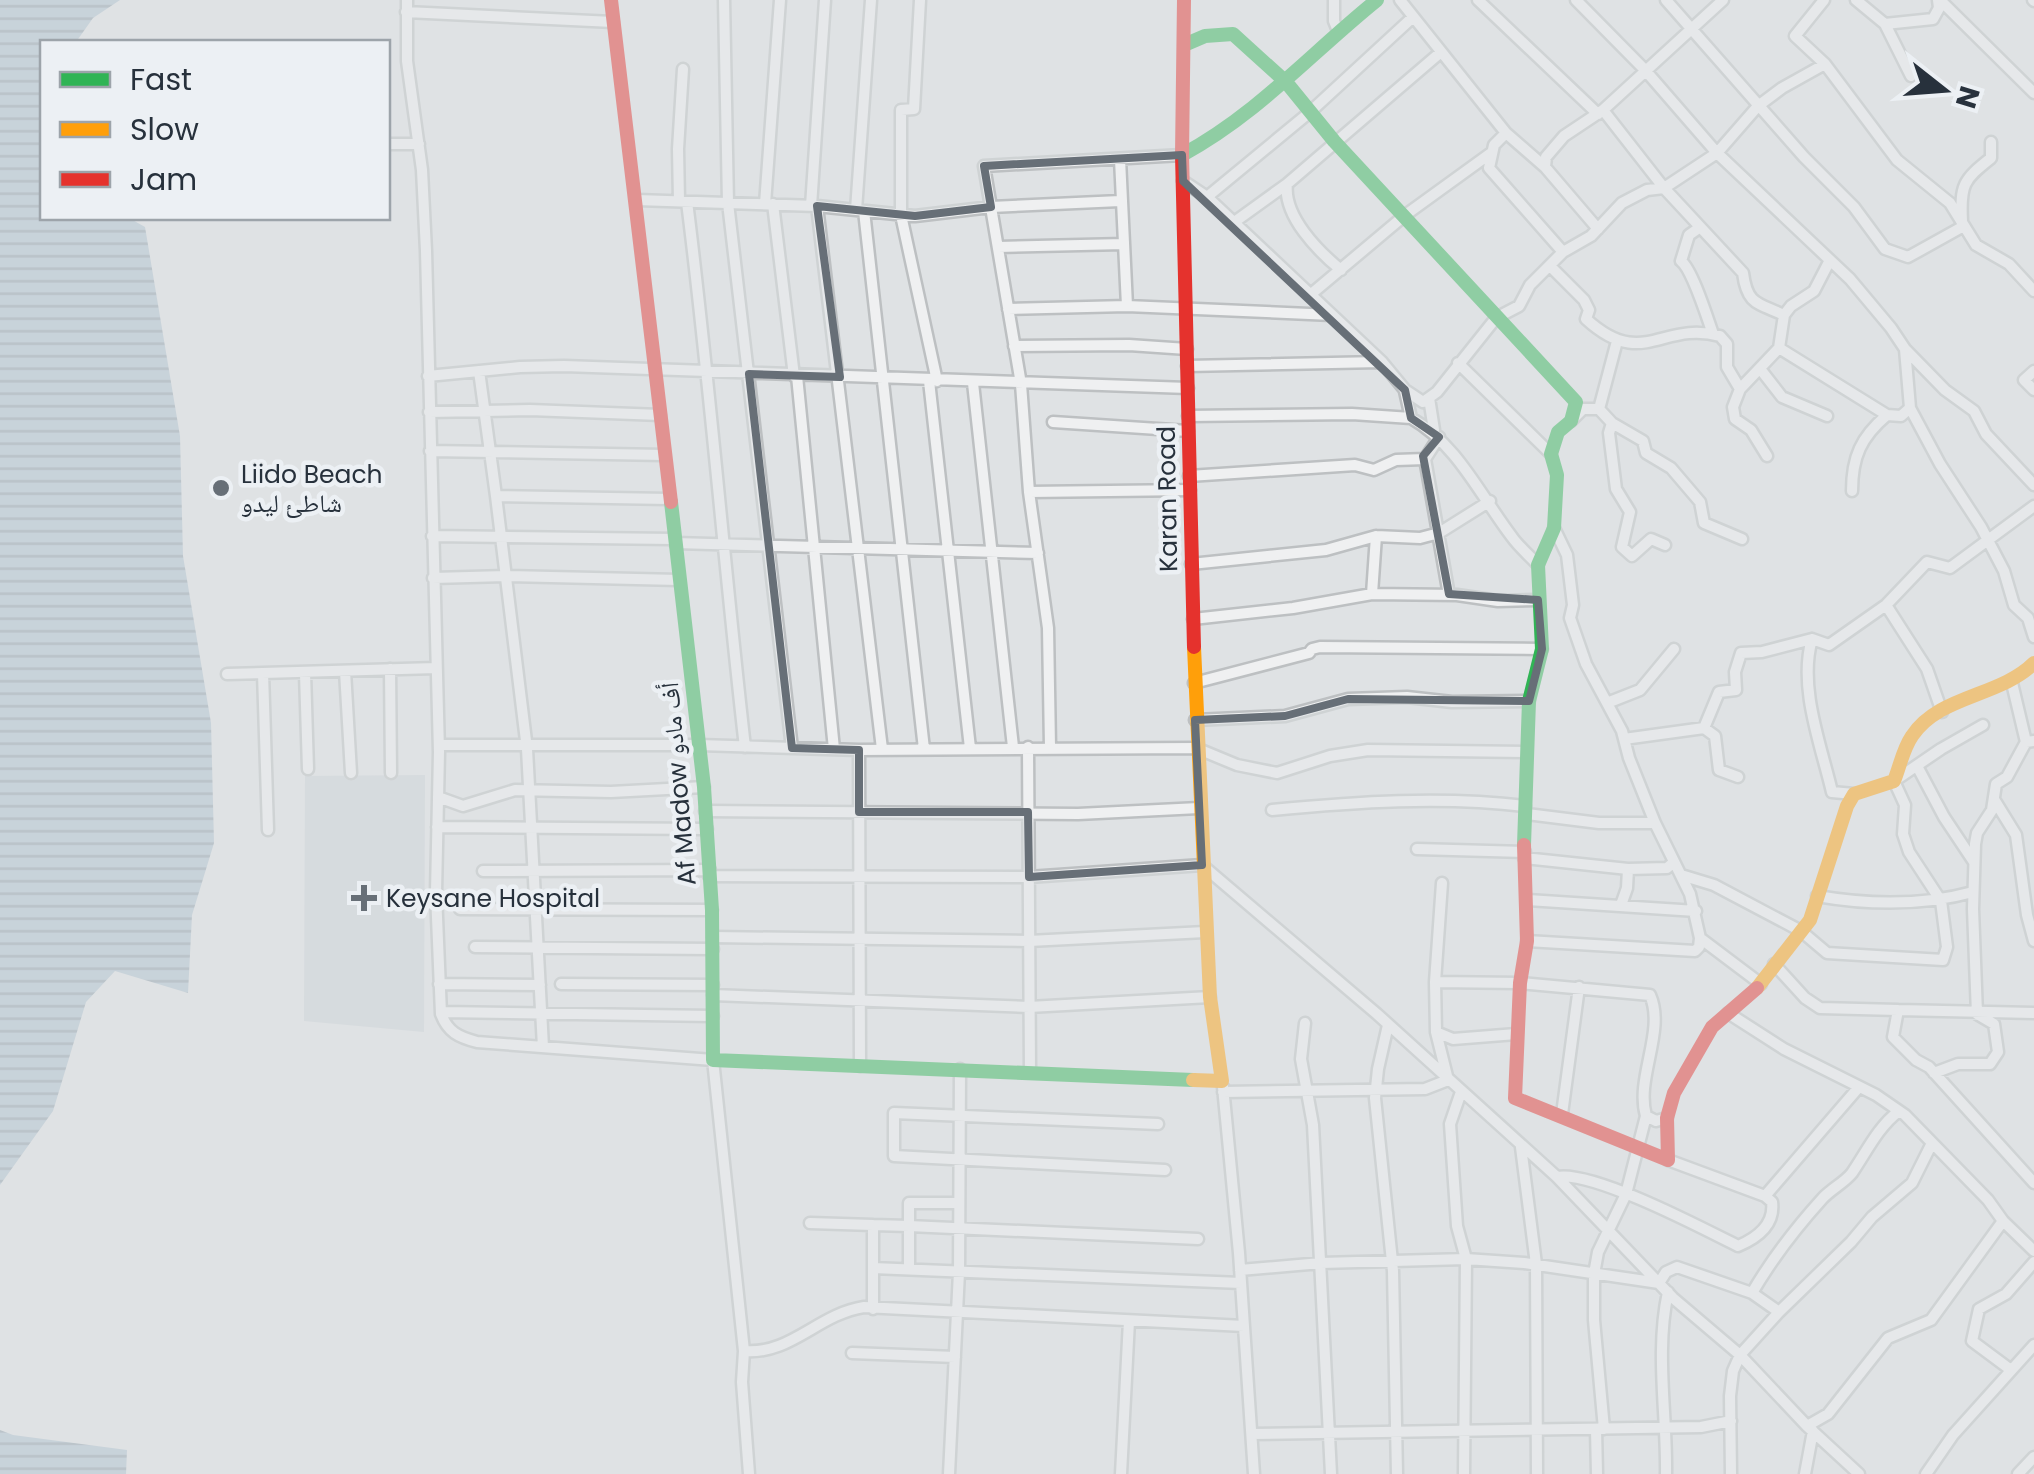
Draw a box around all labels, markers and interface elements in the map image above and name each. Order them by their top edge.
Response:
legend [40,40,390,220]
north arrow [1894,40,1994,140]
text: Fast [130,58,192,101]
text: N [1946,81,1989,113]
text: Slow [130,108,199,151]
text: Jam [130,158,197,201]
street label: Karan Road [1149,426,1186,572]
place label: Liido Beach شاطئ ليدو [241,457,383,521]
marker: Liido Beach شاطئ ليدو [210,477,232,499]
street label: Af Madow أف مادو [652,681,705,887]
place label: Keysane Hospital [386,881,600,916]
marker: Keysane Hospital [351,885,377,911]

